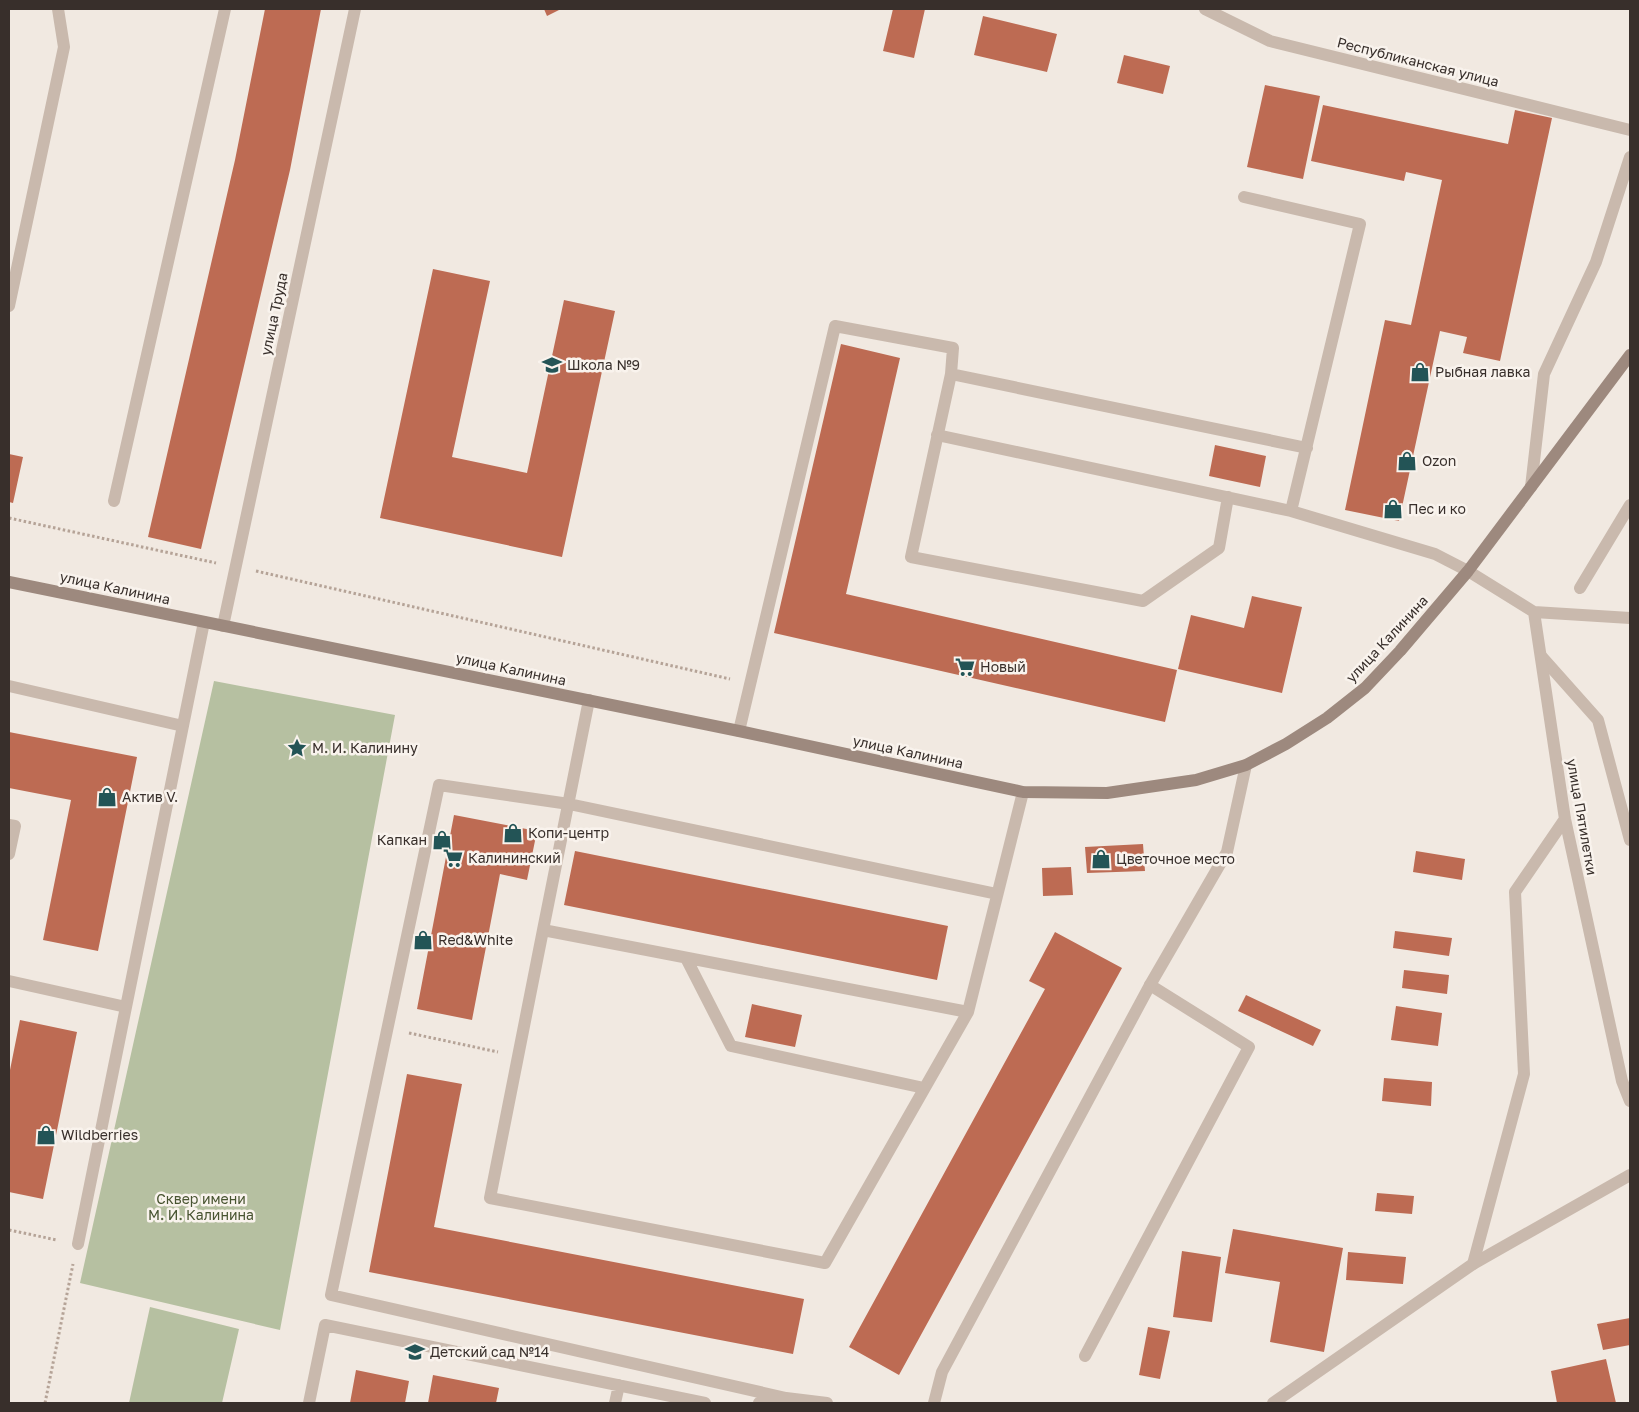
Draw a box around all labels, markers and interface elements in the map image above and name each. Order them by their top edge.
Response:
street label: Республиканская улица [1335,33,1501,90]
street label: улица Труда [256,271,291,357]
school or university icon: Школа №9 [541,354,563,376]
place label: Школа №9 [567,356,640,373]
shop icon: Рыбная лавка [1409,361,1431,383]
place label: Рыбная лавка [1435,363,1530,380]
shop icon: Ozon [1396,450,1418,472]
place label: Ozon [1422,452,1456,469]
shop icon: Пес и ко [1382,498,1404,520]
place label: Пес и ко [1408,500,1466,517]
street label: улица Калинина [58,568,172,608]
street label: улица Калинина [1342,592,1431,686]
street label: улица Калинина [454,649,568,689]
supermarket icon: Новый [954,656,976,678]
place label: Новый [980,658,1026,675]
street label: улица Калинина [851,732,965,772]
place icon: М. И. Калинину [286,737,308,759]
place label: М. И. Калинину [312,739,418,756]
street label: улица Пятилетки [1564,757,1601,877]
shop icon: Актив V. [96,786,118,808]
place label: Актив V. [122,788,178,805]
shop icon: Копи-центр [502,822,524,844]
place label: Копи-центр [528,824,609,841]
shop icon: Капкан [431,829,453,851]
place label: Капкан [377,831,427,848]
supermarket icon: Калининский [442,847,464,869]
shop icon: Цветочное место [1090,848,1112,870]
place label: Калининский [468,849,561,866]
place label: Цветочное место [1116,850,1235,867]
shop icon: Red&White [412,929,434,951]
place label: Red&White [438,931,513,948]
shop icon: Wildberries [35,1124,57,1146]
place label: Wildberries [61,1126,138,1143]
park label: Сквер имени М. И. Калинина [148,1190,254,1223]
school or university icon: Детский сад №14 [404,1341,426,1363]
place label: Детский сад №14 [430,1343,549,1360]

